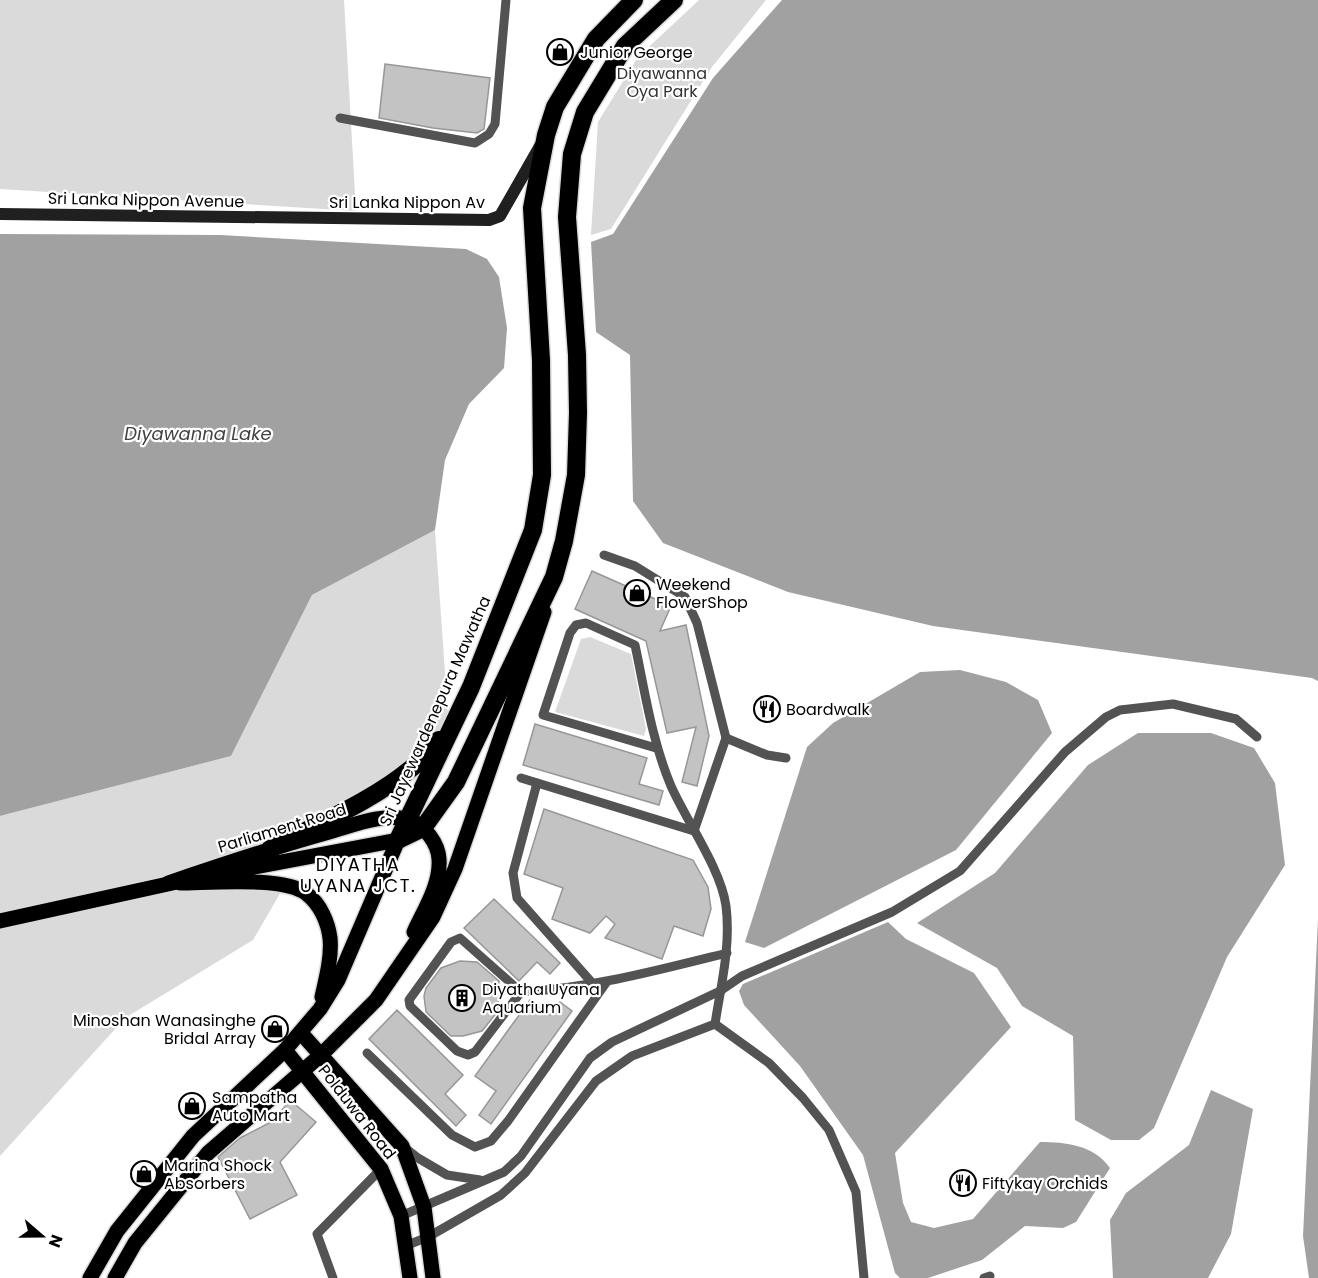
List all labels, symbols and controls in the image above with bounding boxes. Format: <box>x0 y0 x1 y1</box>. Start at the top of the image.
shop icon: Junior George <box>545 37 575 67</box>
place label: Junior George <box>580 41 693 64</box>
park label: Diyawanna Oya Park <box>617 62 707 103</box>
street label: Sri Lanka Nippon Avenue <box>48 187 245 213</box>
street label: Sri Lanka Nippon Av <box>329 191 485 214</box>
water label: Diyawanna Lake <box>124 421 272 446</box>
place label: Weekend FlowerShop <box>656 573 748 614</box>
shop icon: Weekend FlowerShop <box>622 578 652 608</box>
street label: Sri Jayewardenepura Mawatha <box>374 592 496 830</box>
restaurant icon: Boardwalk <box>752 694 782 724</box>
place label: Boardwalk <box>786 698 871 721</box>
street label: Parliament Road <box>215 798 349 858</box>
district label: DIYATHA UYANA JCT. <box>300 852 416 898</box>
place label: Diyatha Uyana Aquarium <box>482 978 600 1019</box>
building icon: Diyatha Uyana Aquarium <box>447 983 477 1013</box>
place label: Minoshan Wanasinghe Bridal Array <box>73 1009 256 1050</box>
shop icon: Minoshan Wanasinghe Bridal Array <box>260 1014 290 1044</box>
street label: Polduwa Road <box>313 1060 401 1164</box>
place label: Sampatha Auto Mart <box>212 1086 297 1127</box>
shop icon: Sampatha Auto Mart <box>177 1091 207 1121</box>
place label: Marina Shock Absorbers <box>164 1154 272 1195</box>
shop icon: Marina Shock Absorbers <box>129 1159 159 1189</box>
restaurant icon: Fiftykay Orchids <box>948 1168 978 1198</box>
place label: Fiftykay Orchids <box>982 1172 1108 1195</box>
north arrow <box>12 1206 72 1266</box>
text: N <box>43 1231 68 1251</box>

